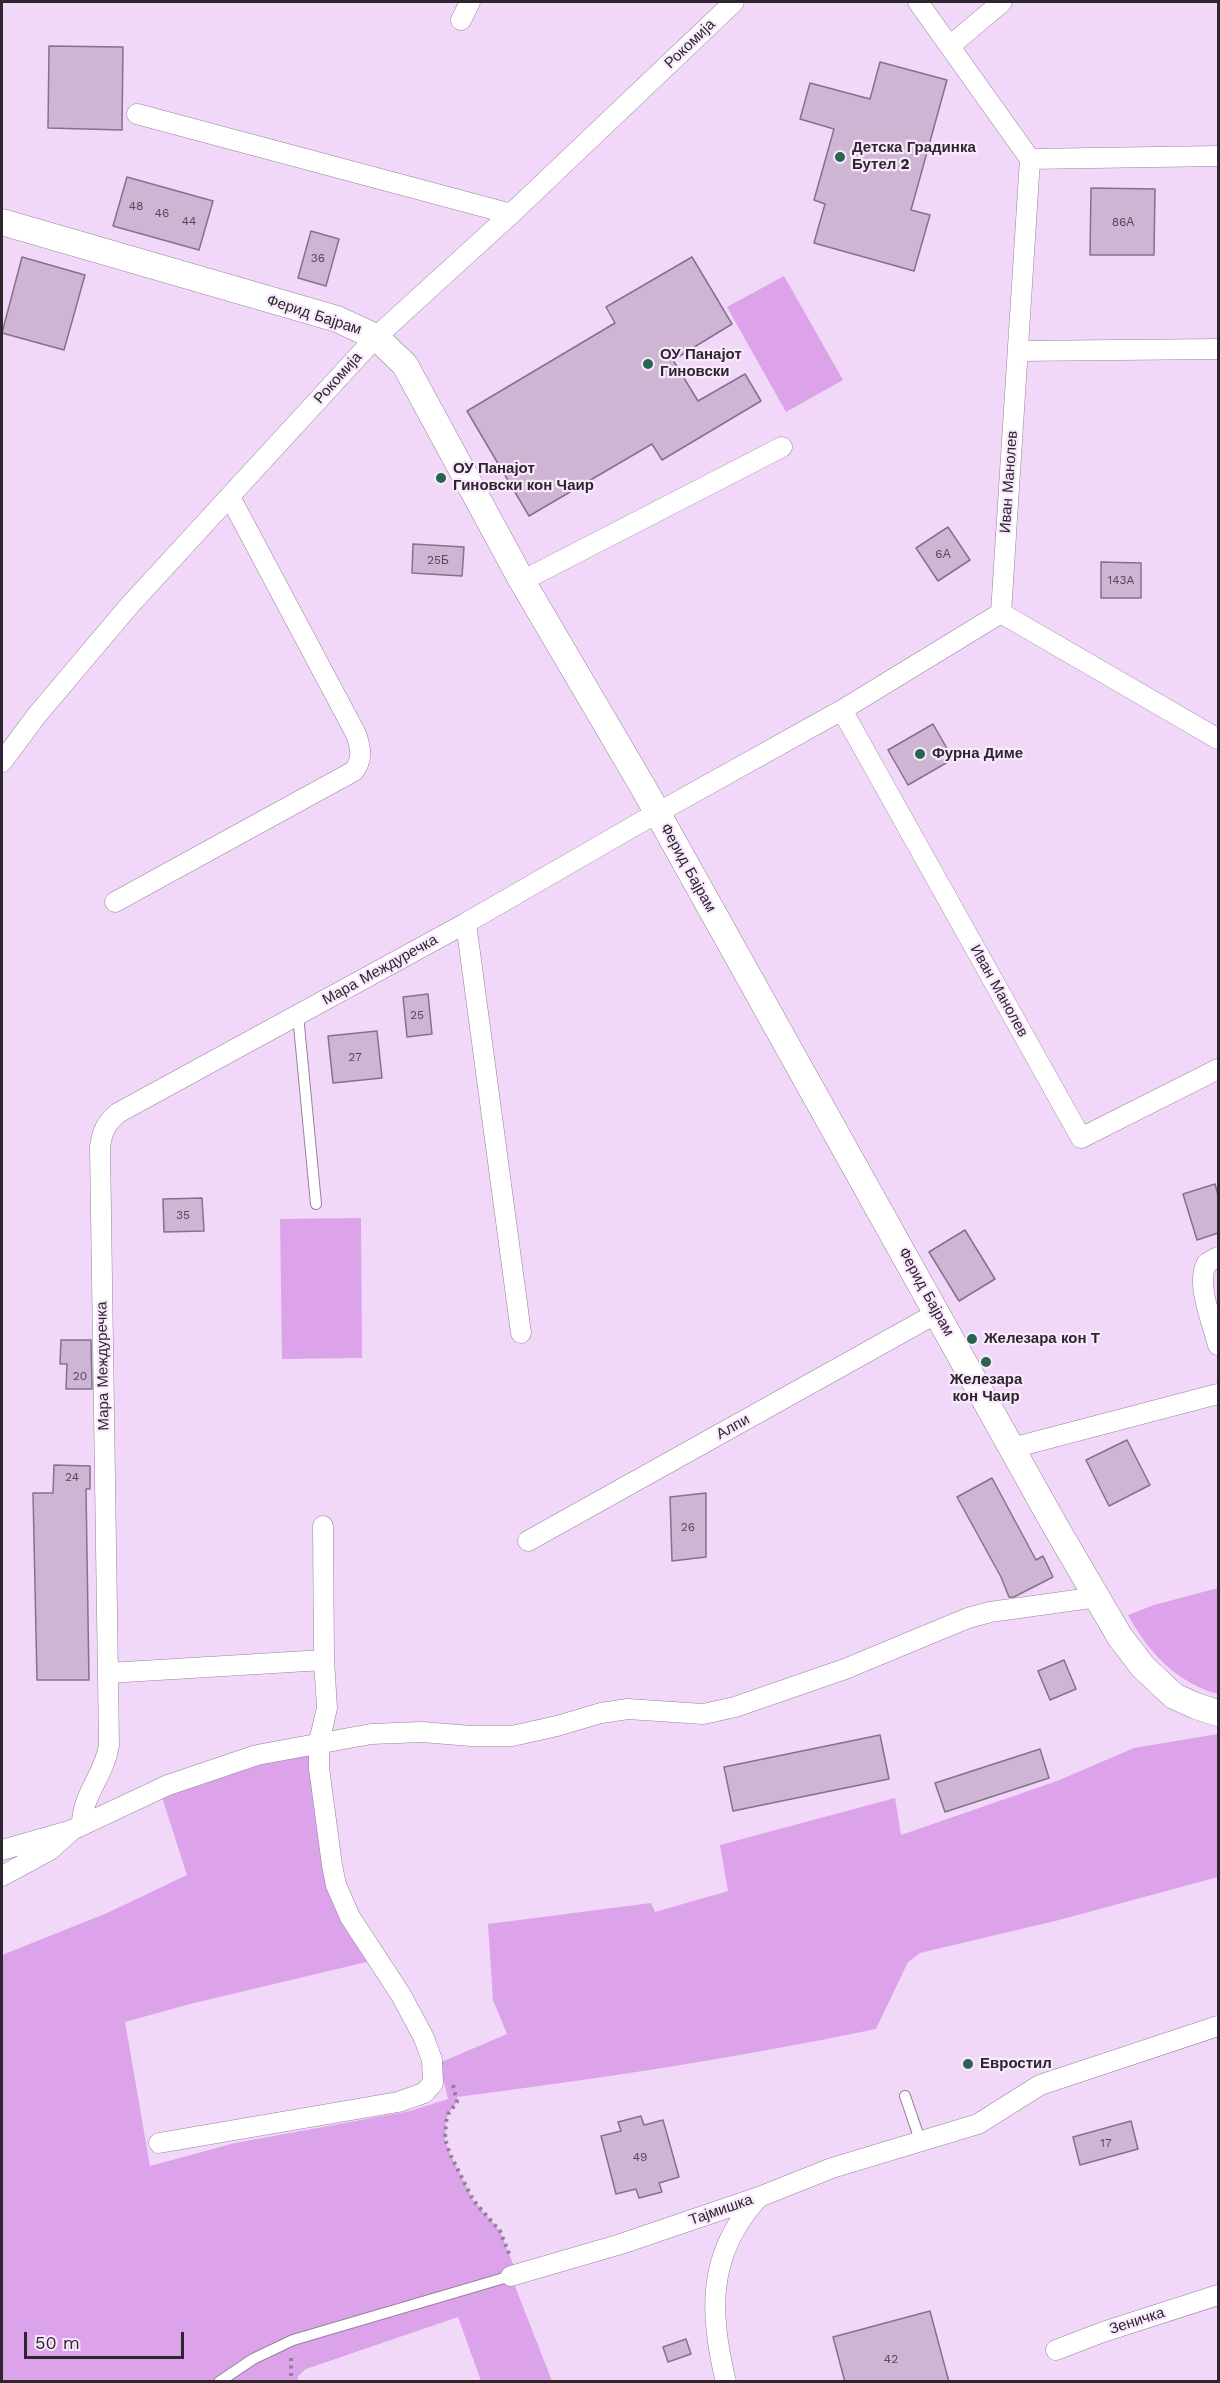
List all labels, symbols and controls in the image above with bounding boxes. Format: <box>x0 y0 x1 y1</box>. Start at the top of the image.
street label: Рокомија <box>661 16 719 72</box>
place label: Детска Градинка Бутел 2 <box>852 139 976 174</box>
marker: Детска Градинка Бутел 2 <box>833 150 847 164</box>
house number: 48 <box>129 199 143 213</box>
house number: 46 <box>155 206 169 220</box>
house number: 44 <box>182 214 196 228</box>
house number: 86А <box>1112 215 1134 229</box>
house number: 36 <box>311 251 325 265</box>
street label: Ферид Бајрам <box>264 291 364 339</box>
place label: ОУ Панајот Гиновски <box>660 346 742 381</box>
street label: Рокомија <box>310 349 366 407</box>
marker: ОУ Панајот Гиновски <box>641 357 655 371</box>
street label: Иван Манолев <box>996 430 1022 534</box>
place label: ОУ Панајот Гиновски кон Чаир <box>453 460 594 495</box>
marker: ОУ Панајот Гиновски кон Чаир <box>434 471 448 485</box>
house number: 6А <box>935 547 951 561</box>
house number: 25Б <box>427 553 449 567</box>
house number: 143A <box>1108 573 1134 587</box>
place label: Фурна Диме <box>932 745 1023 763</box>
marker: Фурна Диме <box>913 747 927 761</box>
street label: Ферид Бајрам <box>656 820 720 916</box>
street label: Мара Междуречка <box>319 931 441 1009</box>
street label: Иван Манолев <box>966 942 1032 1040</box>
house number: 25 <box>410 1008 424 1022</box>
house number: 27 <box>348 1050 362 1064</box>
house number: 35 <box>176 1208 190 1222</box>
street label: Ферид Бајрам <box>894 1244 958 1340</box>
street label: Мара Междуречка <box>93 1301 113 1431</box>
place label: Железара кон Т <box>984 1330 1100 1348</box>
marker: Железара кон Т <box>965 1332 979 1346</box>
marker: Железара кон Чаир <box>979 1355 993 1369</box>
house number: 20 <box>73 1369 87 1383</box>
place label: Железара кон Чаир <box>950 1371 1022 1406</box>
street label: Алпи <box>713 1411 753 1443</box>
house number: 24 <box>65 1470 79 1484</box>
house number: 26 <box>681 1520 695 1534</box>
place label: Евростил <box>980 2055 1052 2073</box>
marker: Евростил <box>961 2057 975 2071</box>
house number: 17 <box>1100 2136 1112 2150</box>
house number: 49 <box>633 2150 647 2164</box>
street label: Тајмишка <box>687 2191 755 2229</box>
street label: Зеничка <box>1107 2304 1167 2338</box>
scale bar <box>27 2320 188 2358</box>
text: 50 m <box>35 2332 80 2353</box>
house number: 42 <box>884 2352 898 2366</box>

